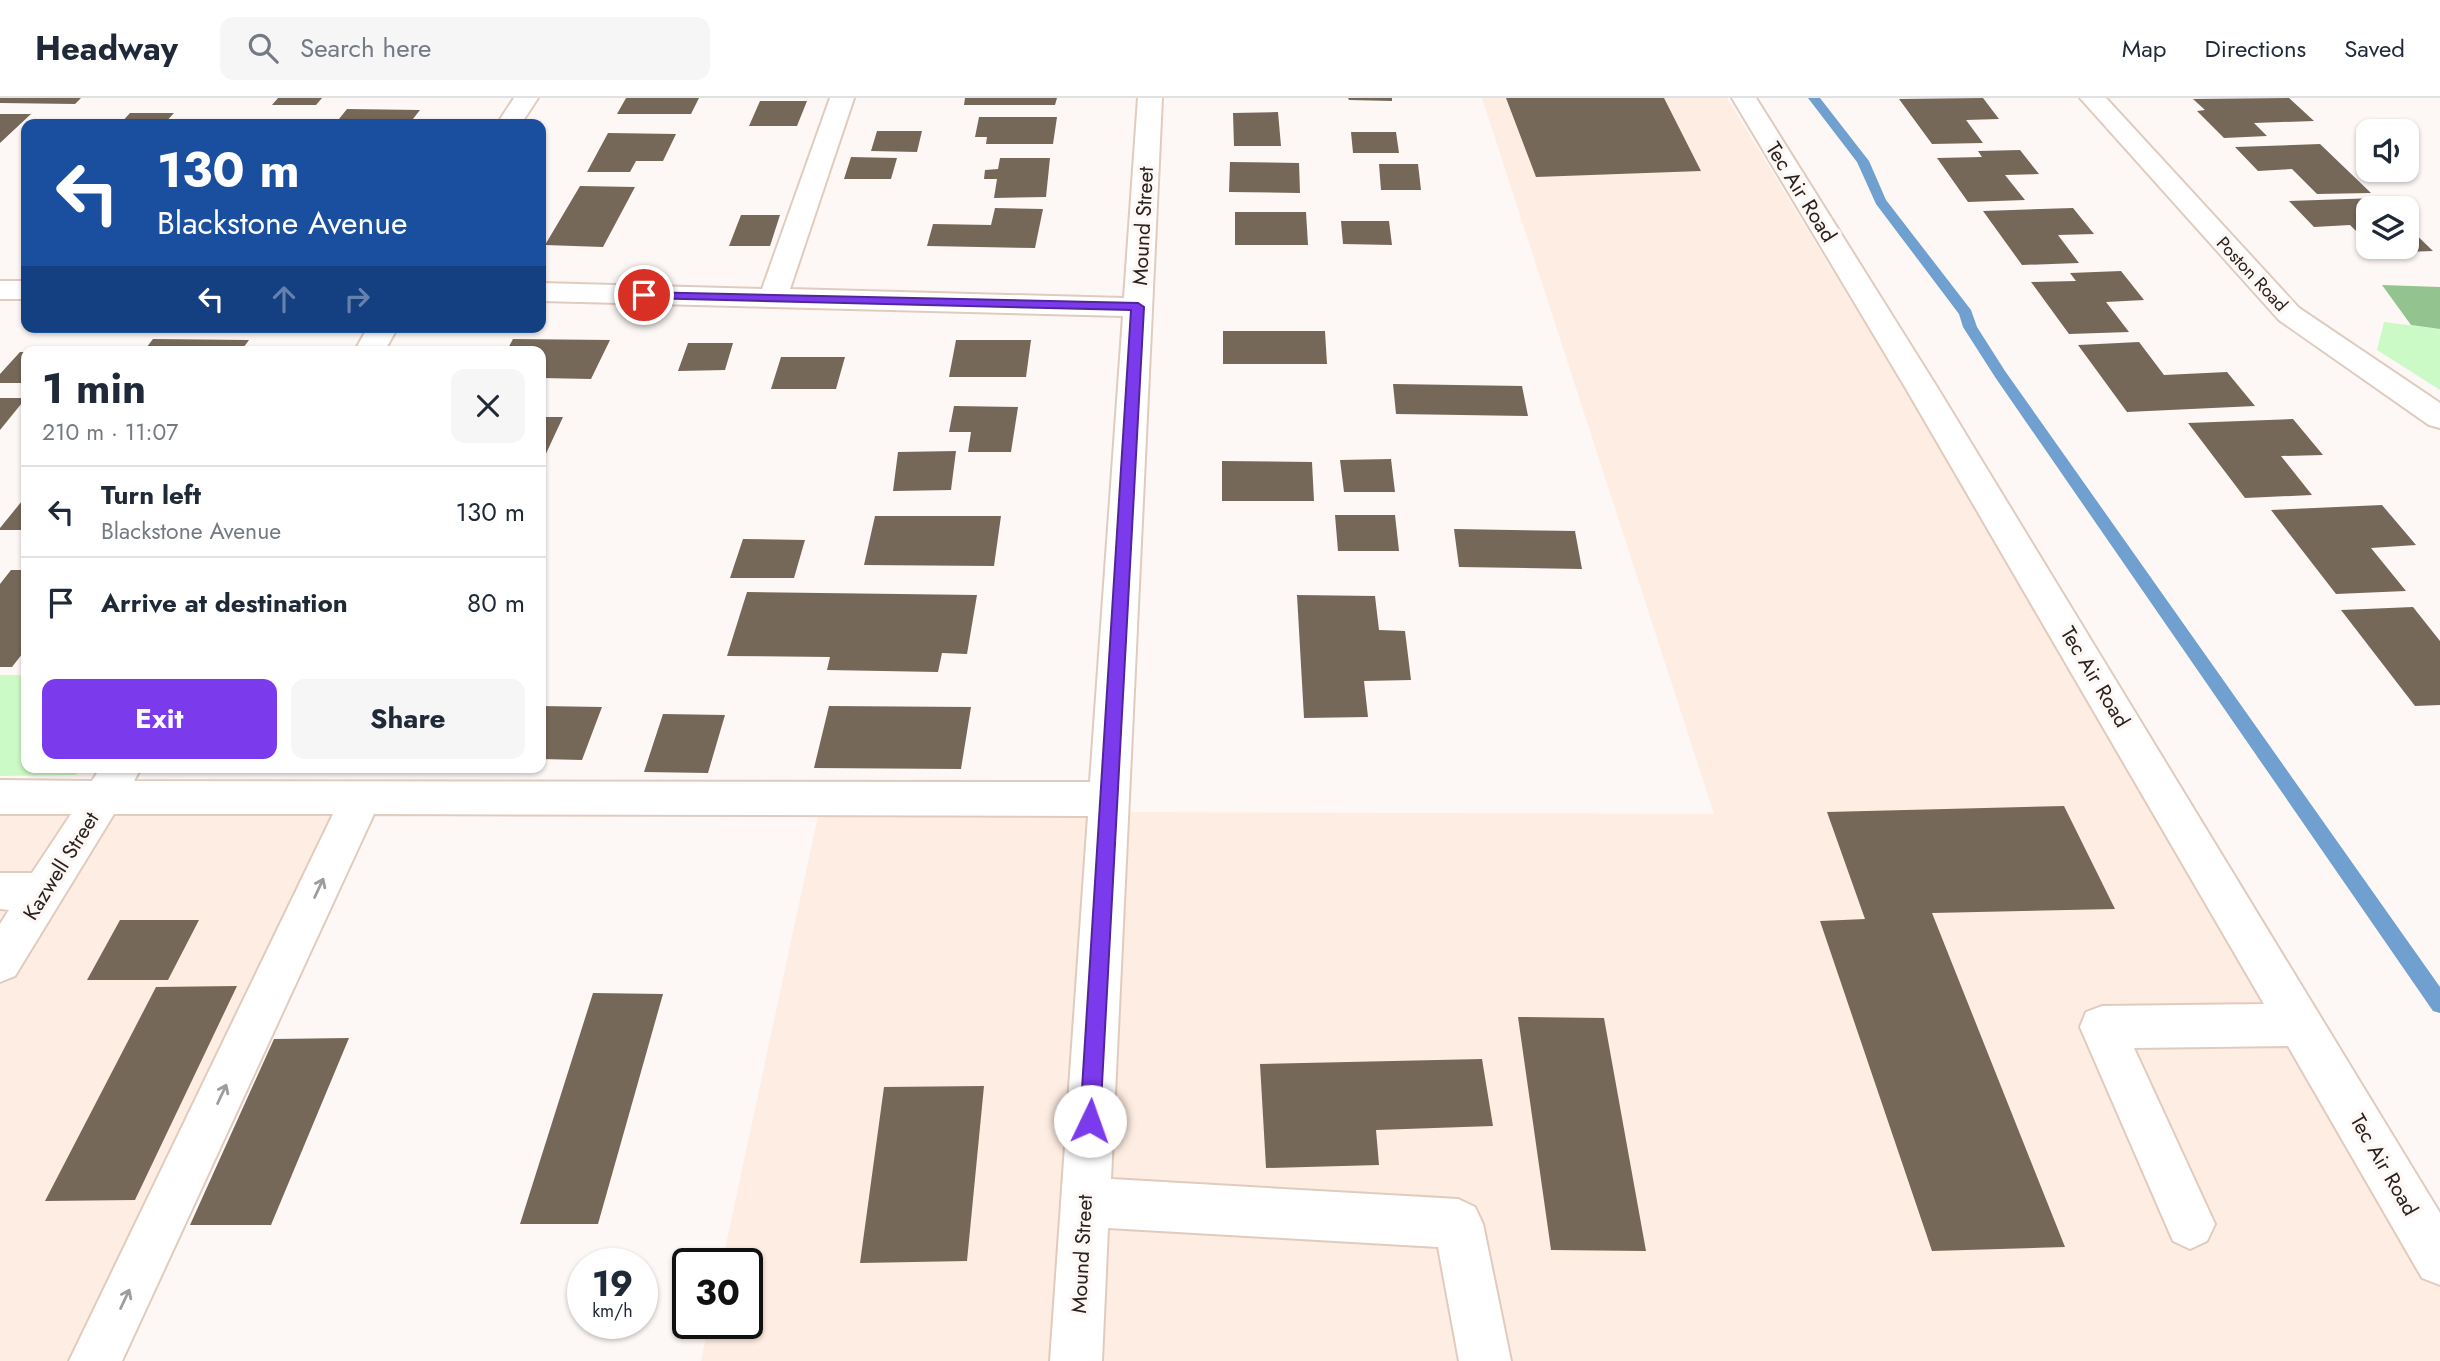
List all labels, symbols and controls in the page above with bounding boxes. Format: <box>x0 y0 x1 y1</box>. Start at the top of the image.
search box <box>220 17 710 80</box>
text: Headway <box>35 25 178 72</box>
icon: search <box>244 29 282 67</box>
text: Search here <box>300 29 431 67</box>
text: Map <box>2122 31 2167 66</box>
text: Directions <box>2205 31 2306 66</box>
text: Saved <box>2344 31 2405 66</box>
map controls <box>2356 119 2419 259</box>
button: sound <box>2356 119 2419 182</box>
text: 130 m <box>157 135 300 205</box>
street label: Tec Air Road <box>1758 136 1844 248</box>
icon: left <box>42 147 133 238</box>
street label: Mound Street <box>1125 166 1161 286</box>
button: layers <box>2356 196 2419 259</box>
text: Blackstone Avenue <box>157 200 408 246</box>
street label: Poston Road <box>2210 231 2294 317</box>
pin <box>614 265 674 325</box>
icon: arrive <box>625 276 663 314</box>
icon: left <box>192 280 230 318</box>
icon: ahead <box>265 280 303 318</box>
icon: right <box>338 280 376 318</box>
text: 1 min <box>42 358 146 419</box>
button: close <box>451 369 525 443</box>
text: 210 m · 11:07 <box>42 415 178 449</box>
text: Turn left <box>101 476 201 514</box>
icon: left <box>42 493 80 531</box>
text: 130 m <box>455 493 525 531</box>
text: Blackstone Avenue <box>101 514 281 548</box>
icon: arrive <box>42 584 80 622</box>
text: Arrive at destination <box>101 584 348 622</box>
text: 80 m <box>467 584 525 622</box>
street label: Tec Air Road <box>2053 621 2137 733</box>
button: Exit <box>42 679 277 759</box>
button: Share <box>291 679 525 759</box>
street label: Kazwell Street <box>16 806 106 926</box>
one-way arrow <box>313 878 326 899</box>
one-way arrow <box>216 1083 229 1105</box>
position arrow <box>1053 1084 1127 1158</box>
street label: Tec Air Road <box>2343 1109 2425 1221</box>
street label: Mound Street <box>1064 1194 1100 1314</box>
speed limit sign: 30 <box>672 1248 763 1339</box>
text: 19 <box>592 1259 633 1309</box>
one-way arrow <box>118 1289 132 1310</box>
text: km/h <box>592 1298 633 1324</box>

